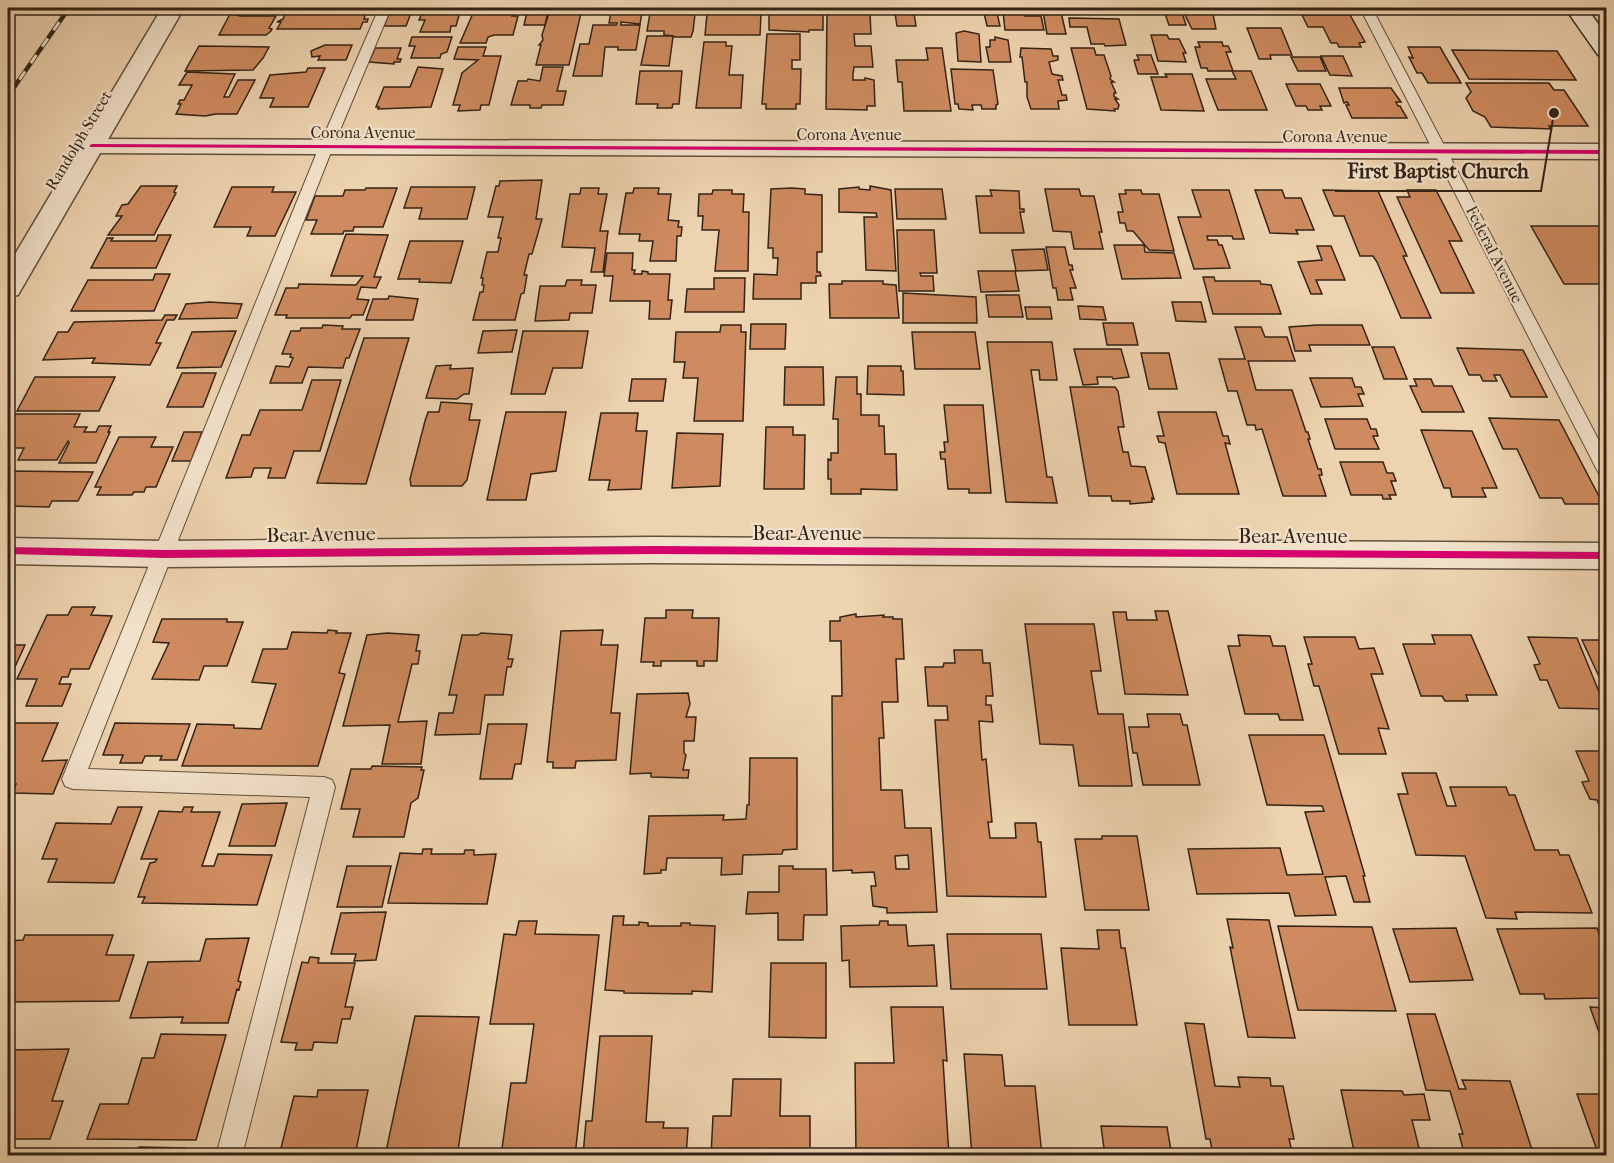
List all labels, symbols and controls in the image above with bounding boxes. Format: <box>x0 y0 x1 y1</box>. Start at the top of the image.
street label: Randolph Street <box>41 87 116 193</box>
street label: Corona Avenue <box>310 123 416 142</box>
street label: Corona Avenue <box>796 125 902 144</box>
street label: Corona Avenue <box>1282 127 1388 146</box>
callout: First Baptist Church <box>1335 152 1541 191</box>
text: First Baptist Church <box>1346 159 1529 183</box>
street label: Federal Avenue <box>1462 202 1527 306</box>
street label: Bear Avenue <box>266 522 376 547</box>
street label: Bear Avenue <box>752 522 862 545</box>
street label: Bear Avenue <box>1238 525 1348 548</box>

